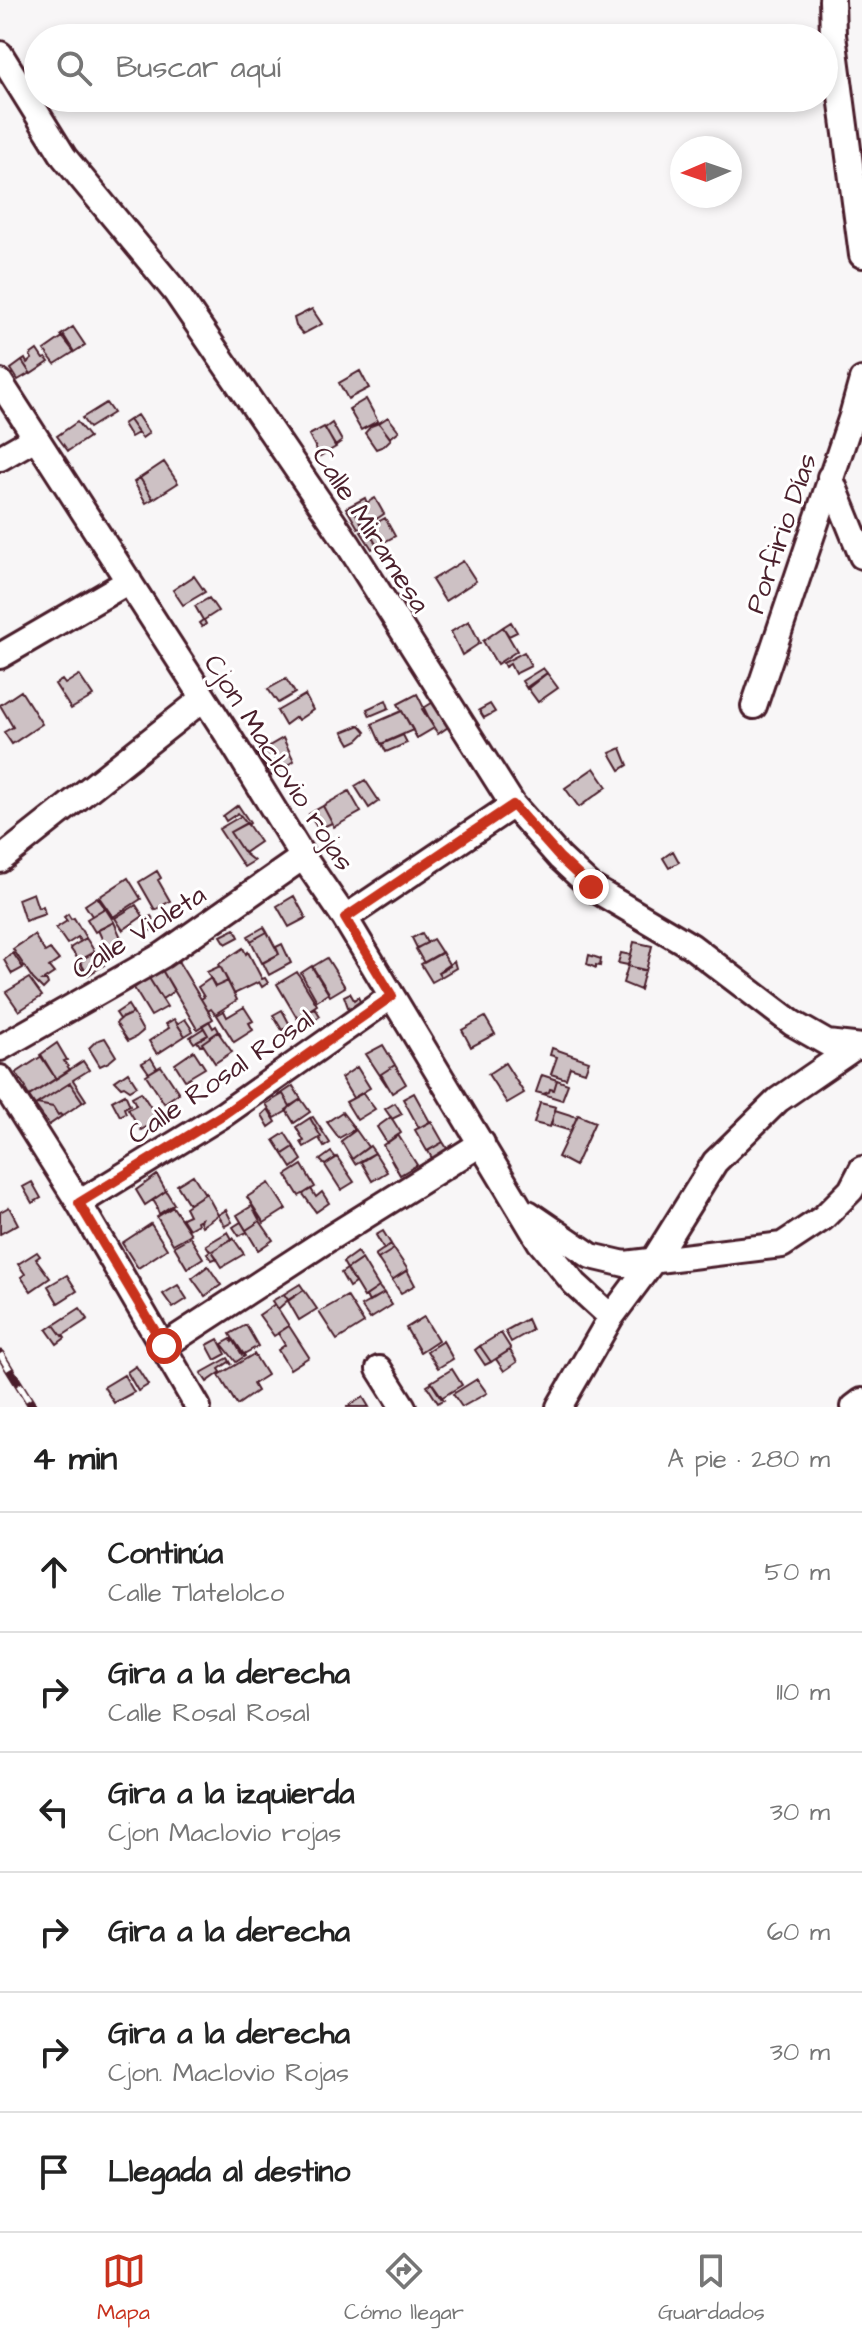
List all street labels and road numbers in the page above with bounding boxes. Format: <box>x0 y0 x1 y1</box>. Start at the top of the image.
street label: Calle Miramesa <box>302 439 439 621</box>
street label: Porfirio Días <box>736 448 827 619</box>
street label: Cjon Maclovio rojas <box>194 647 364 879</box>
street label: Calle Violeta <box>64 875 214 989</box>
street label: Calle Rosal Rosal <box>120 1000 322 1154</box>

